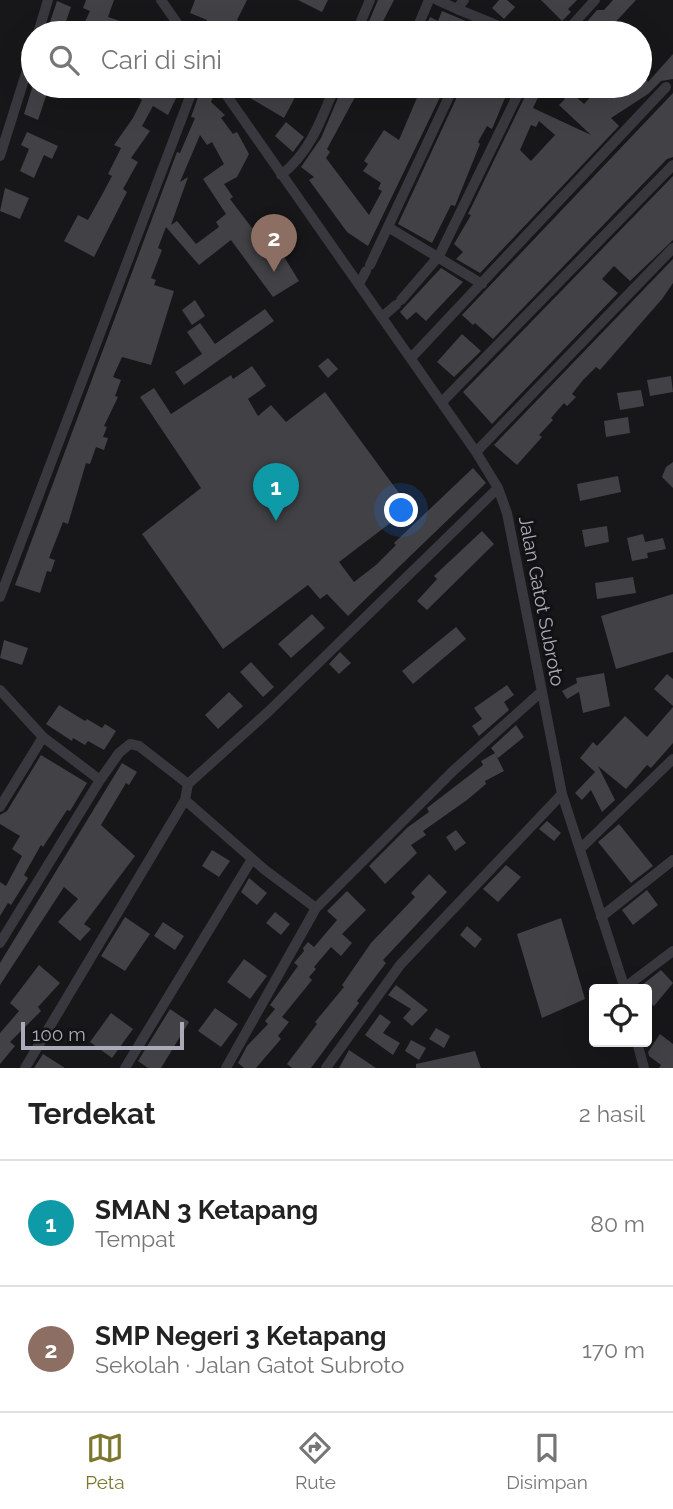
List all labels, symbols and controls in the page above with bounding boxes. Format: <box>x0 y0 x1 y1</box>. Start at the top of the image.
search box <box>21 21 652 98</box>
icon: search <box>45 41 83 79</box>
text: Cari di sini <box>101 45 222 75</box>
pin: 2 <box>251 214 297 272</box>
pin: 1 <box>253 463 299 521</box>
your location <box>384 493 418 527</box>
street label: Jalan Gatot Subroto <box>515 514 569 688</box>
map controls <box>589 984 652 1047</box>
button: locate <box>589 984 652 1047</box>
scale bar <box>21 1019 184 1051</box>
text: 100 m <box>32 1023 86 1045</box>
text: Terdekat <box>28 1096 156 1131</box>
text: 2 hasil <box>579 1100 645 1127</box>
text: SMAN 3 Ketapang <box>95 1195 318 1225</box>
text: 1 <box>45 1210 57 1237</box>
text: 80 m <box>590 1210 645 1237</box>
text: Tempat <box>95 1225 175 1252</box>
text: SMP Negeri 3 Ketapang <box>95 1321 387 1351</box>
text: 2 <box>45 1336 57 1363</box>
text: 170 m <box>582 1336 645 1363</box>
text: Sekolah · Jalan Gatot Subroto <box>95 1351 405 1378</box>
tab: Peta <box>85 1429 125 1493</box>
tab: Rute <box>295 1429 336 1493</box>
tab: Disimpan <box>506 1429 588 1493</box>

